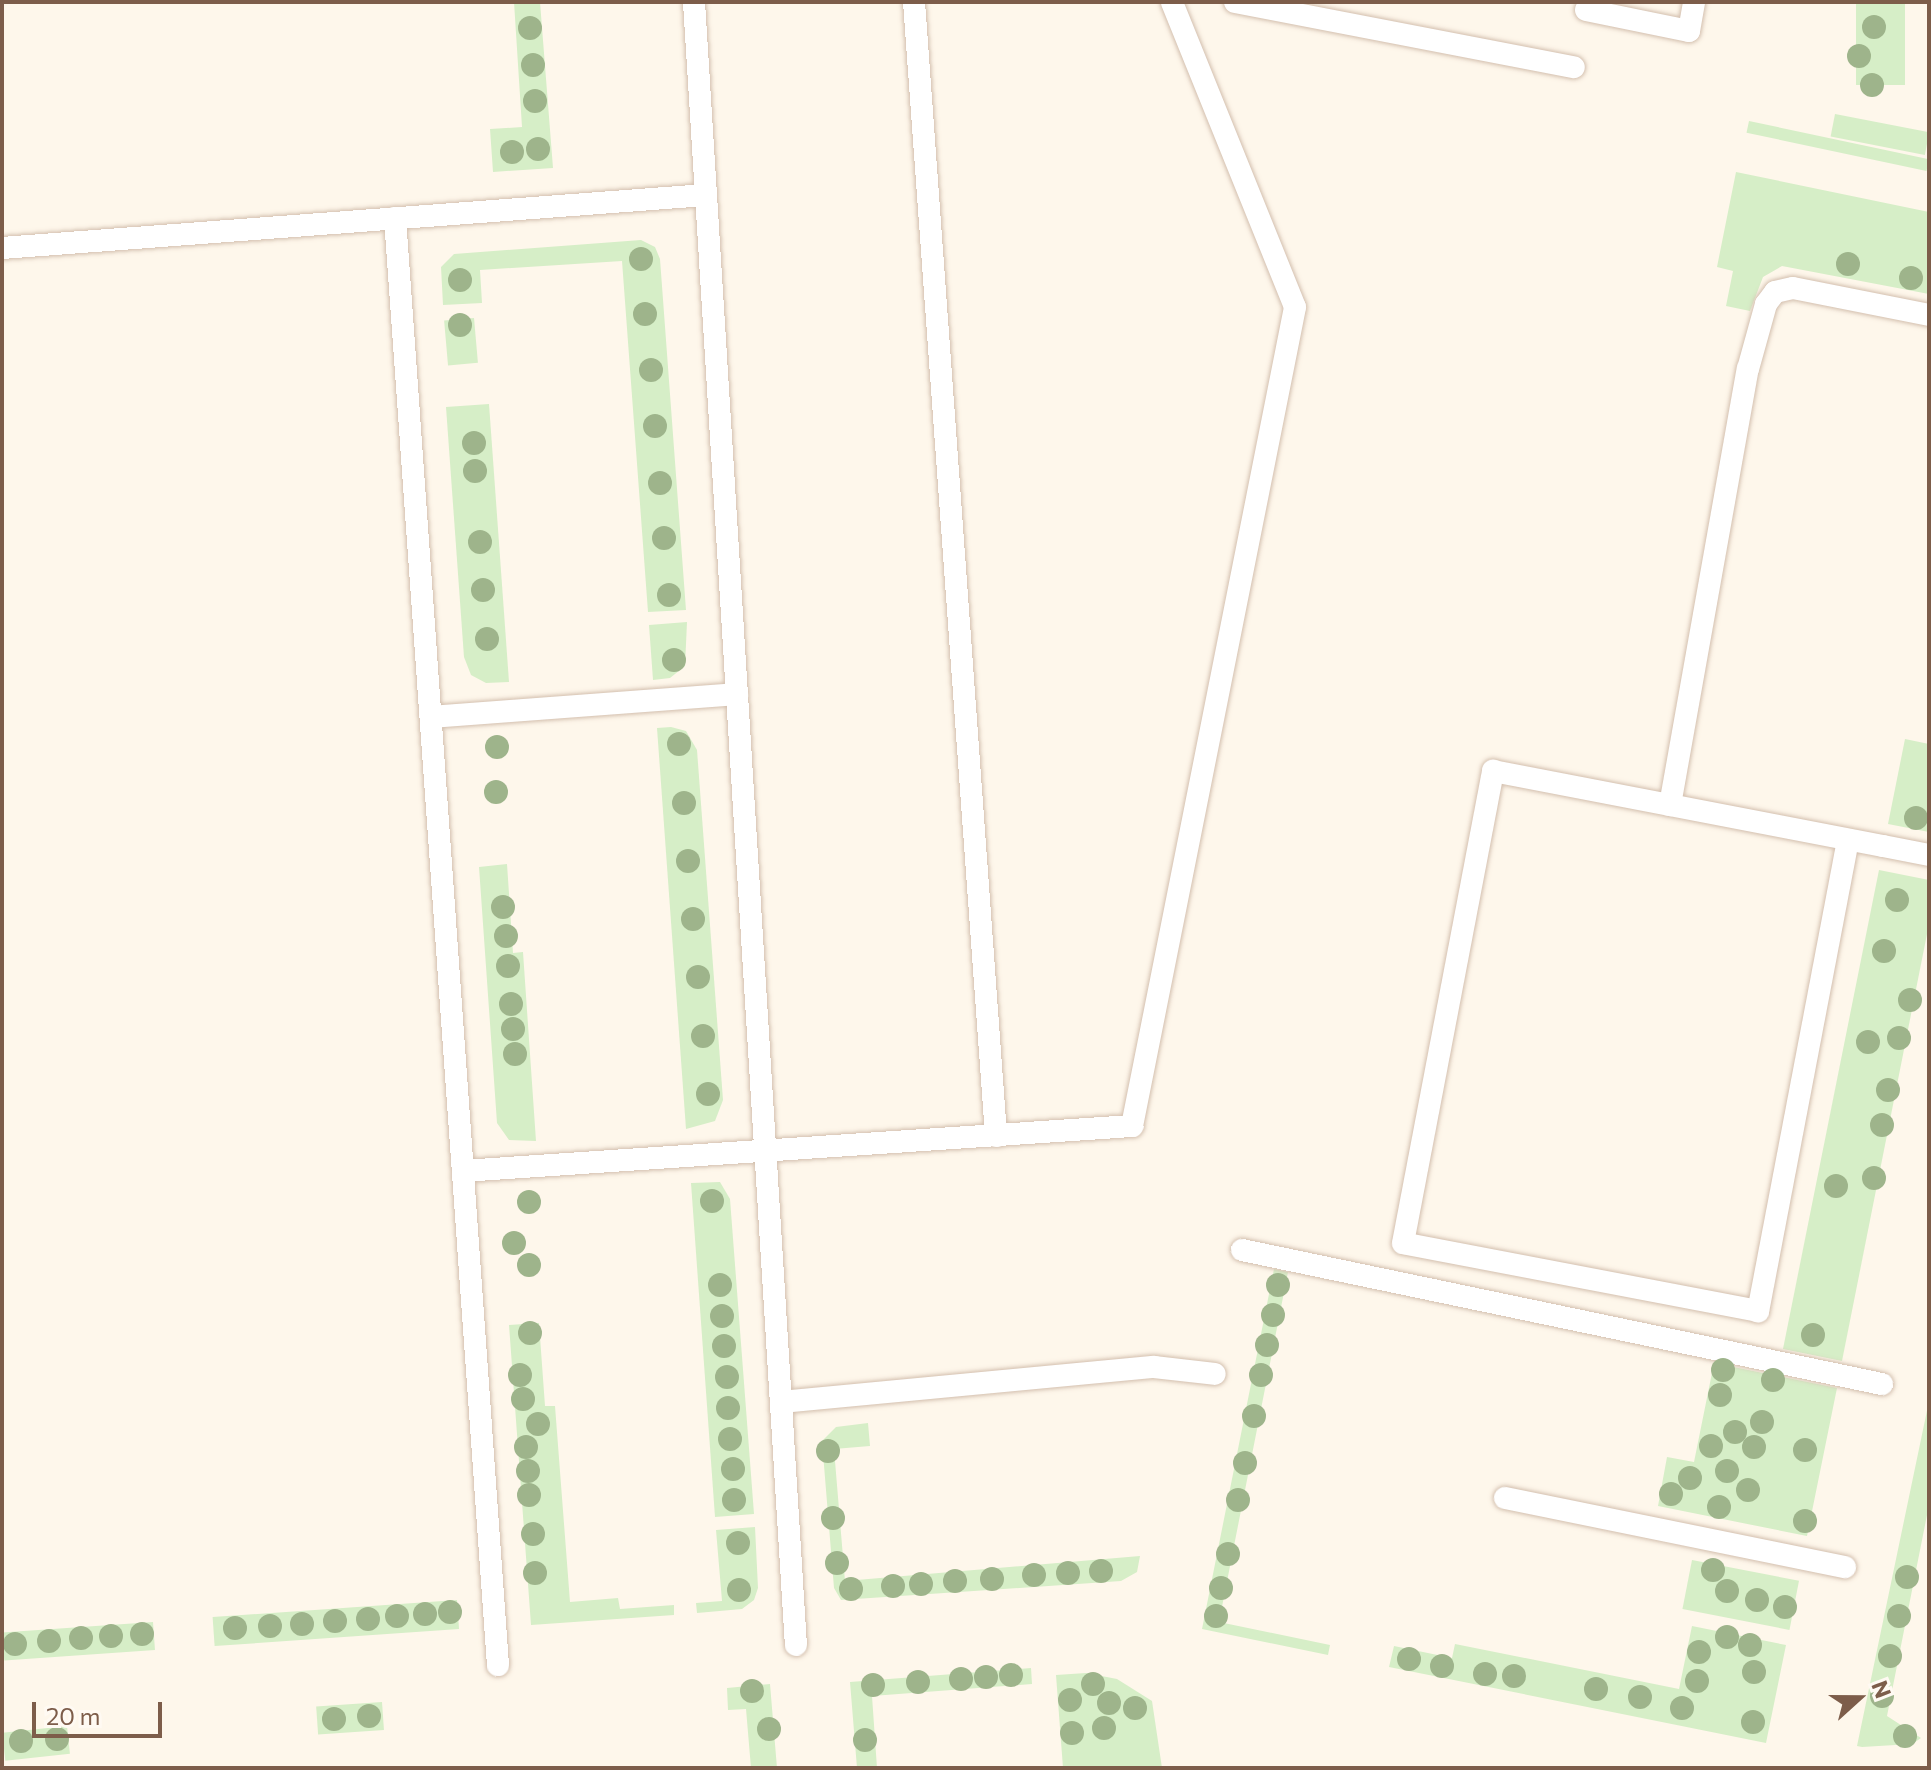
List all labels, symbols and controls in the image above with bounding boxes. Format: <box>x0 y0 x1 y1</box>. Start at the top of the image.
north arrow <box>1819 1658 1899 1738</box>
text: N <box>1866 1677 1897 1702</box>
scale bar <box>36 1686 166 1736</box>
text: 20 m <box>46 1701 100 1730</box>

